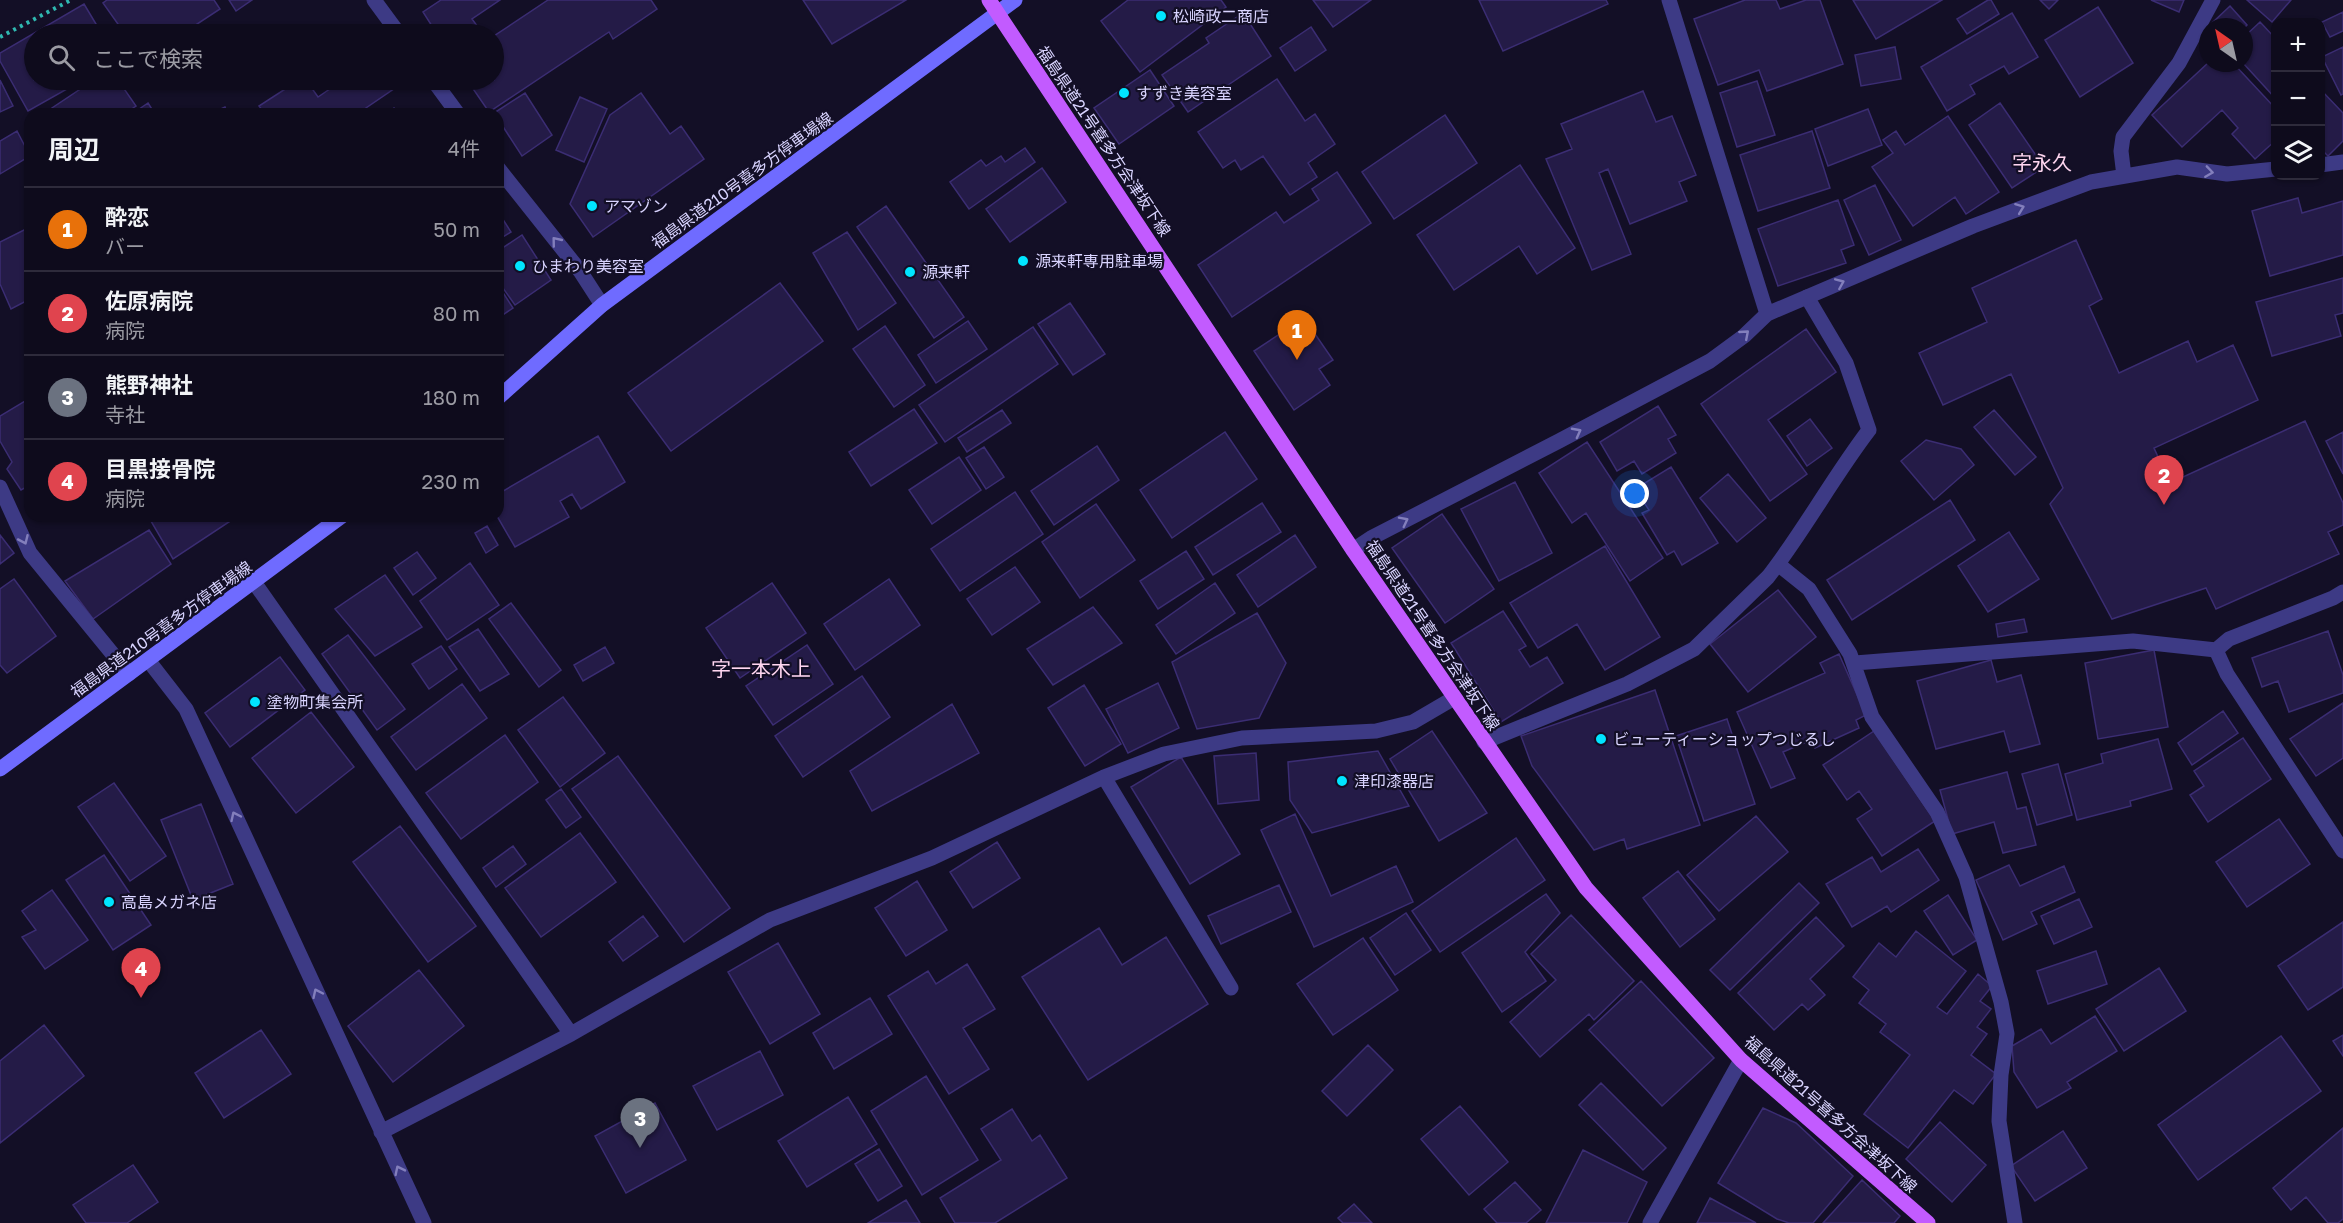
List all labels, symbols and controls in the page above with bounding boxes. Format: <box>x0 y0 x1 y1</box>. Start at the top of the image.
place label: 松崎政二商店 <box>1173 6 1269 26</box>
marker: 松崎政二商店 <box>1154 9 1168 23</box>
north arrow <box>2199 18 2253 72</box>
map controls <box>2271 18 2325 180</box>
button: + <box>2271 18 2325 72</box>
search box <box>24 24 504 90</box>
icon: search <box>45 41 78 74</box>
street label: 福島県道21号喜多方会津坂下線 <box>1033 42 1175 240</box>
text: ここで検索 <box>93 45 203 72</box>
button: − <box>2271 72 2325 126</box>
place label: すずき美容室 <box>1136 83 1232 103</box>
marker: すずき美容室 <box>1117 86 1131 100</box>
street label: 福島県道210号喜多方停車場線 <box>648 108 836 252</box>
button: layers <box>2271 126 2325 180</box>
text: 周辺 <box>48 134 100 165</box>
text: 4件 <box>448 136 480 160</box>
district label: 字永久 <box>2012 150 2072 174</box>
one-way arrow <box>2204 165 2213 177</box>
place label: アマゾン <box>604 196 668 216</box>
marker: アマゾン <box>585 199 599 213</box>
text: 酔恋 <box>105 203 149 230</box>
one-way arrow <box>2014 203 2025 215</box>
text: 1 <box>62 217 73 241</box>
text: 50 m <box>433 217 480 241</box>
text: バー <box>105 234 145 258</box>
one-way arrow <box>552 237 563 248</box>
place label: 源来軒専用駐車場 <box>1035 251 1163 271</box>
marker: 源来軒専用駐車場 <box>1016 254 1030 268</box>
place label: ひまわり美容室 <box>532 256 644 276</box>
marker: ひまわり美容室 <box>513 259 527 273</box>
place label: 源来軒 <box>922 262 970 282</box>
marker: 源来軒 <box>903 265 917 279</box>
one-way arrow <box>1833 278 1844 290</box>
text: 佐原病院 <box>105 287 193 314</box>
text: 2 <box>61 301 74 325</box>
text: 80 m <box>433 301 480 325</box>
pin: 1 <box>1278 310 1316 360</box>
text: 病院 <box>105 318 145 342</box>
one-way arrow <box>1739 330 1749 341</box>
text: 熊野神社 <box>105 371 193 398</box>
text: 3 <box>61 385 74 409</box>
text: 180 m <box>423 385 480 409</box>
text: 寺社 <box>105 402 145 426</box>
one-way arrow <box>1571 428 1581 439</box>
text: 目黒接骨院 <box>105 455 215 482</box>
pin: 2 <box>2144 456 2184 505</box>
text: 4 <box>61 469 74 493</box>
text: 230 m <box>422 469 480 493</box>
your location <box>1620 479 1649 508</box>
text: 病院 <box>105 486 145 510</box>
one-way arrow <box>1397 517 1408 528</box>
one-way arrow <box>17 534 29 545</box>
street label: 福島県道21号喜多方会津坂下線 <box>1362 536 1504 734</box>
street label: 福島県道210号喜多方停車場線 <box>67 557 255 701</box>
district label: 字一本木上 <box>711 656 811 680</box>
place label: 塗物町集会所 <box>267 692 363 712</box>
marker: 塗物町集会所 <box>248 695 262 709</box>
place label: ビューティーショップつじるし <box>1613 729 1836 749</box>
marker: ビューティーショップつじるし <box>1594 732 1608 746</box>
place label: 津印漆器店 <box>1354 771 1434 791</box>
marker: 津印漆器店 <box>1335 774 1349 788</box>
one-way arrow <box>231 812 243 823</box>
place label: 高島メガネ店 <box>121 892 217 912</box>
marker: 高島メガネ店 <box>102 895 116 909</box>
pin: 4 <box>122 948 160 998</box>
one-way arrow <box>312 989 324 1000</box>
street label: 福島県道21号喜多方会津坂下線 <box>1741 1031 1921 1197</box>
pin: 3 <box>620 1098 660 1148</box>
one-way arrow <box>394 1166 406 1177</box>

